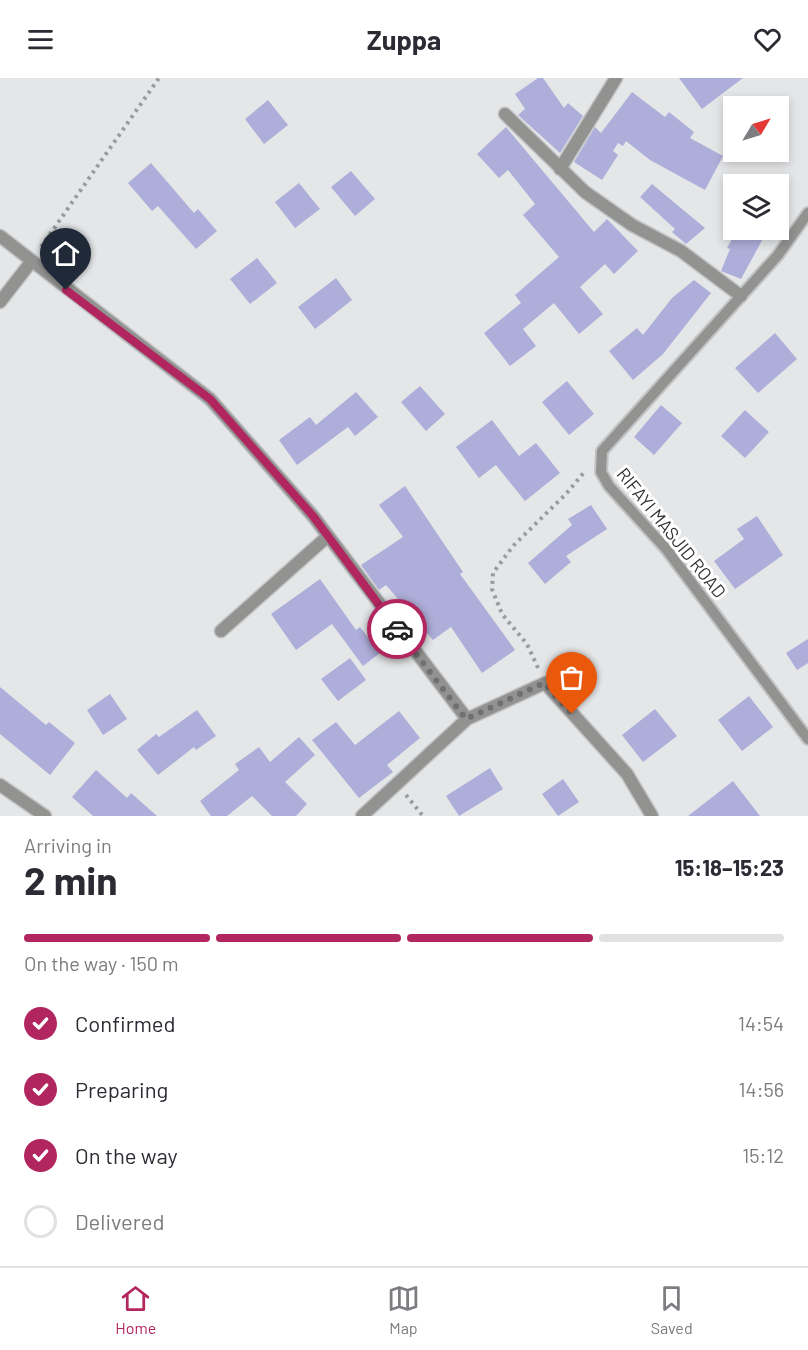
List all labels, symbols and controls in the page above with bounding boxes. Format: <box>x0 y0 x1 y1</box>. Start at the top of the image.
icon: menu <box>24 23 57 56</box>
text: Zuppa <box>367 23 441 55</box>
icon: heart <box>751 23 784 56</box>
north arrow <box>723 96 789 162</box>
map controls <box>723 96 789 240</box>
button: layers <box>723 174 789 240</box>
pin <box>40 228 91 290</box>
icon: home <box>49 237 82 270</box>
street label: RIFAYI MASJID ROAD <box>613 463 731 602</box>
courier <box>367 599 427 659</box>
icon: car <box>381 613 414 646</box>
pin <box>546 652 597 714</box>
icon: bag <box>555 661 588 694</box>
text: Arriving in <box>24 833 112 857</box>
text: 15:18–15:23 <box>675 854 784 880</box>
text: 2 min <box>24 856 117 903</box>
text: On the way · 150 m <box>24 951 179 975</box>
icon: check <box>24 1007 57 1040</box>
text: Confirmed <box>75 1010 175 1036</box>
text: 14:54 <box>738 1011 784 1035</box>
icon: check <box>24 1073 57 1106</box>
text: Preparing <box>75 1076 168 1102</box>
text: 14:56 <box>739 1077 784 1101</box>
icon: check <box>24 1139 57 1172</box>
text: On the way <box>75 1142 178 1168</box>
text: 15:12 <box>742 1143 784 1167</box>
text: Delivered <box>75 1208 164 1234</box>
tab: Home <box>115 1282 156 1337</box>
tab: Map <box>387 1282 420 1337</box>
tab: Saved <box>651 1282 693 1337</box>

